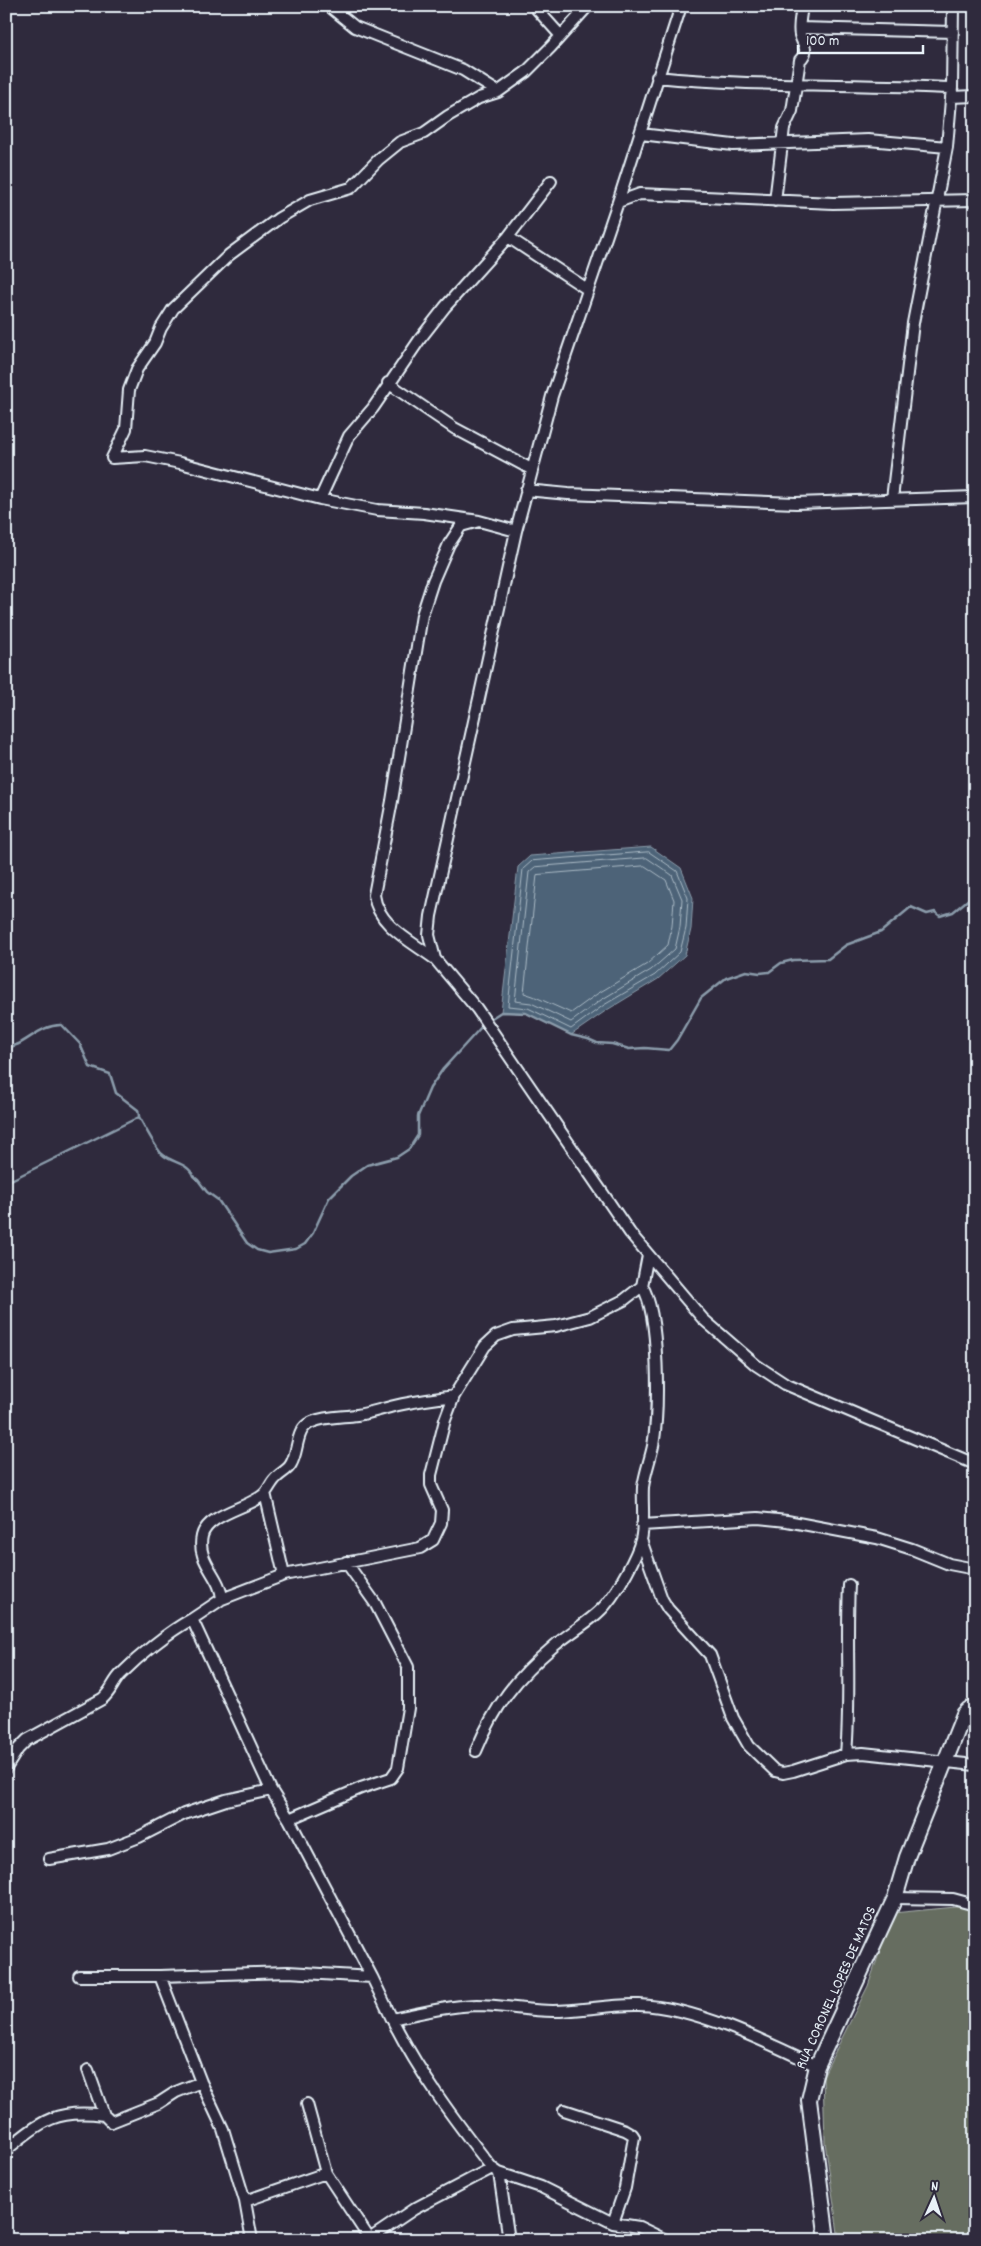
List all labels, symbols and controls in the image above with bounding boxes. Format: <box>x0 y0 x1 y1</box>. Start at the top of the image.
scale bar <box>798 22 924 54</box>
text: 100 m <box>806 31 839 53</box>
street label: RUA CORONEL LOPES DE MATOS <box>791 1903 883 2073</box>
north arrow <box>908 2174 958 2224</box>
text: N <box>931 2177 939 2197</box>

